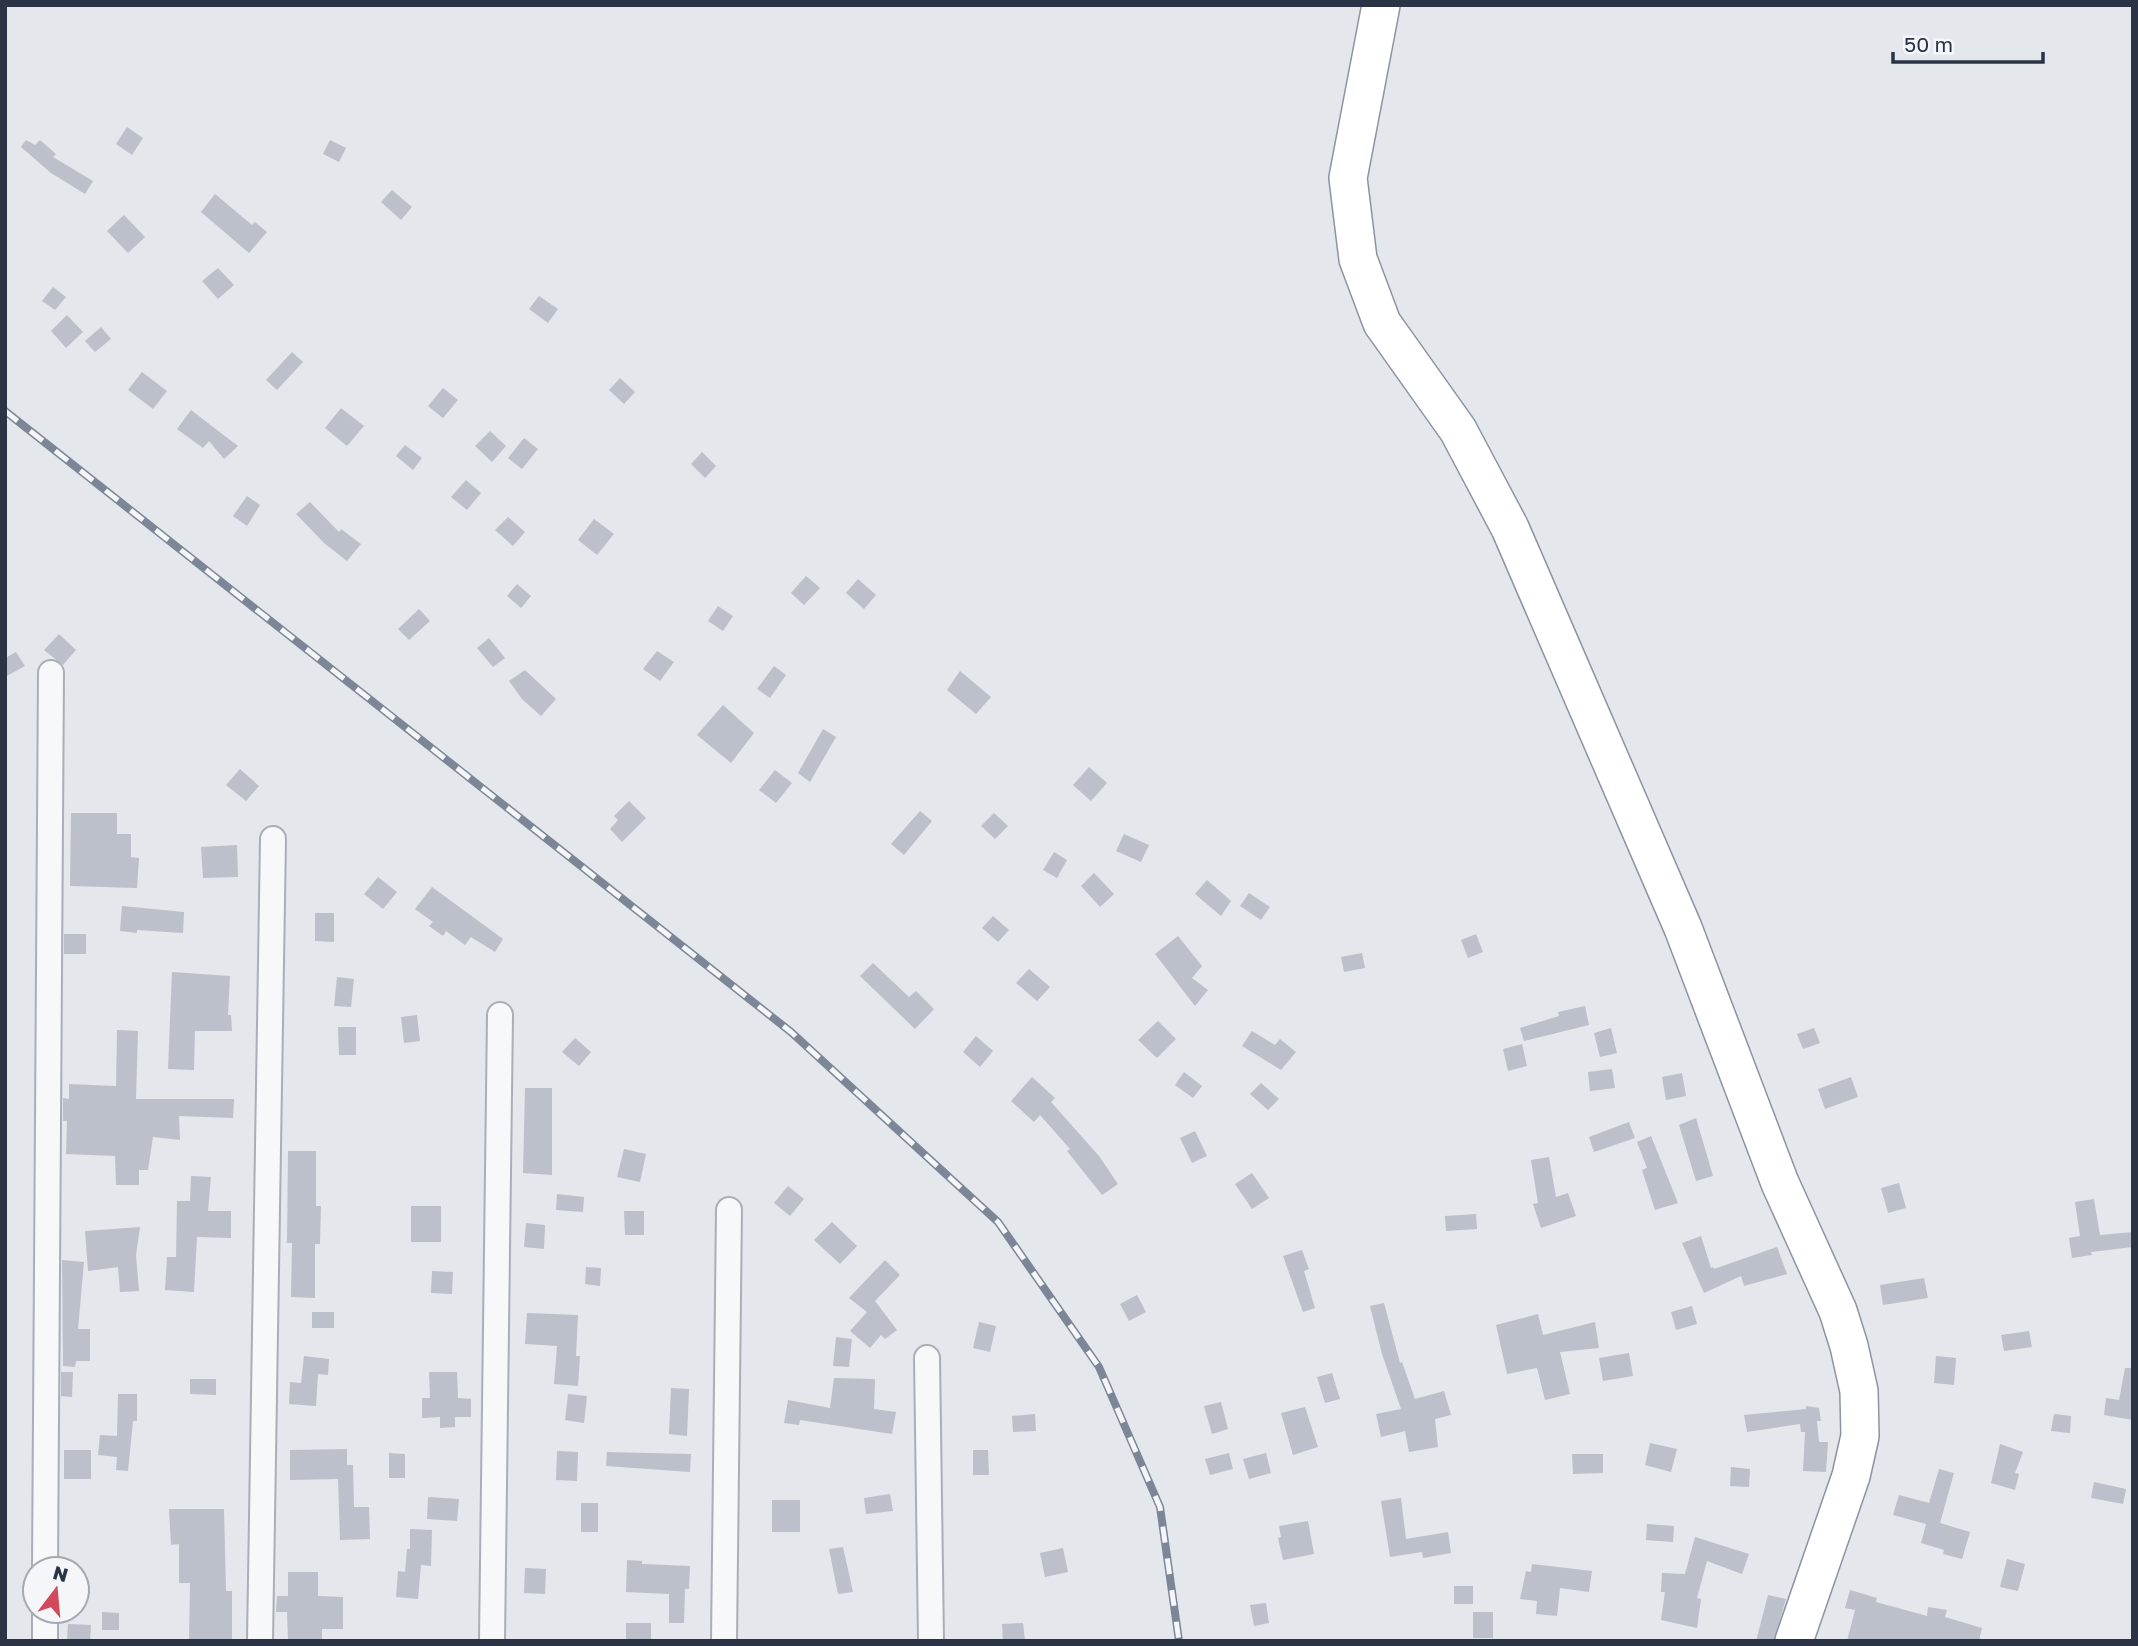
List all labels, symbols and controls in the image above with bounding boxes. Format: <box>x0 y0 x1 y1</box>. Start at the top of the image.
scale bar <box>1893 21 2044 65</box>
text: 50 m <box>1904 31 1953 57</box>
north arrow <box>21 1555 91 1625</box>
text: N <box>51 1560 71 1586</box>

